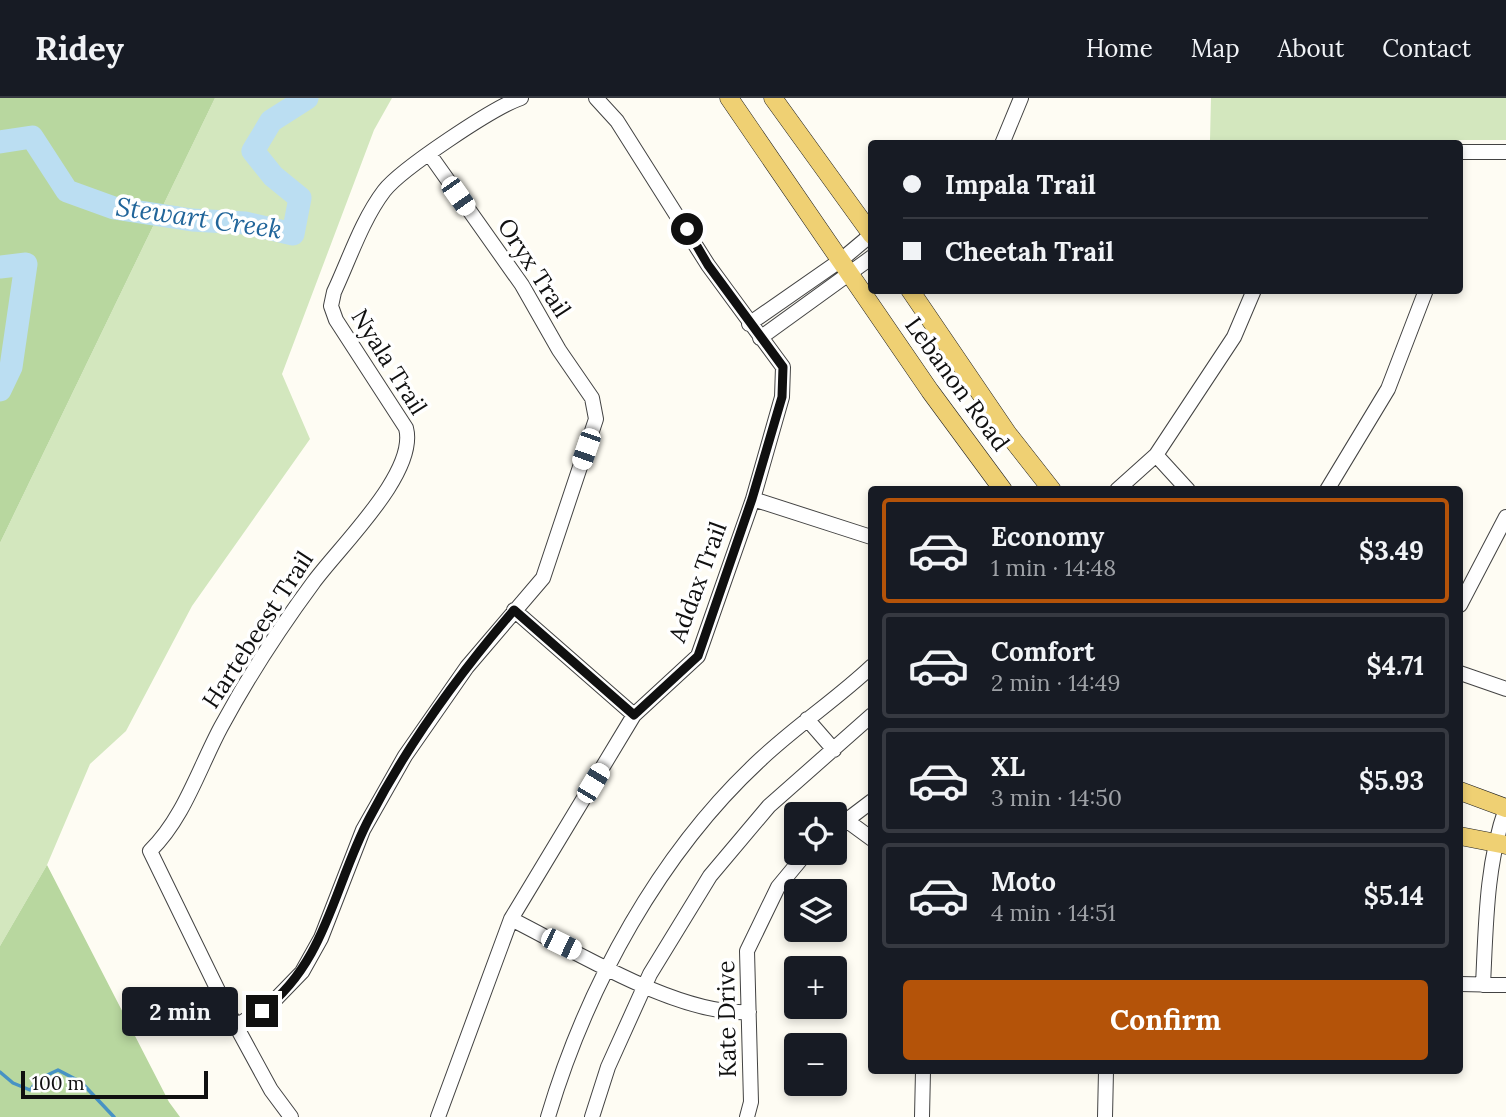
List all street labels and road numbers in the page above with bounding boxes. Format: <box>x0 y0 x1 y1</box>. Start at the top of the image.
street label: Oryx Trail <box>491 212 578 323</box>
street label: Nyala Trail <box>345 303 434 421</box>
street label: Lebanon Road <box>898 311 1016 457</box>
street label: Addax Trail <box>661 517 734 647</box>
street label: Hartebeest Trail <box>195 545 320 714</box>
street label: Kate Drive <box>710 960 743 1078</box>

